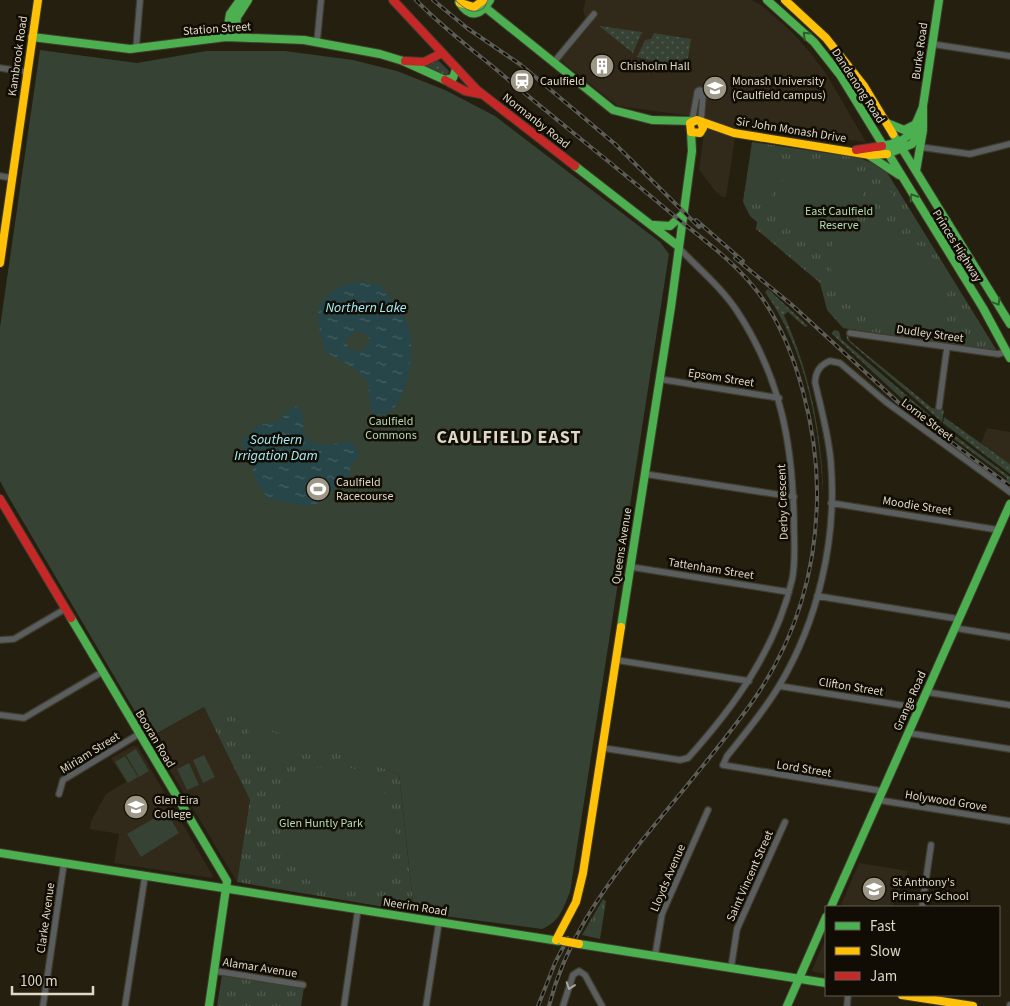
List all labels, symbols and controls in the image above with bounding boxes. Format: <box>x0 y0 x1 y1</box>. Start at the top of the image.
street label: Kambrook Road <box>4 15 32 97</box>
street label: Station Street <box>182 18 252 40</box>
street label: Burke Road <box>908 21 932 81</box>
one-way arrow <box>803 31 812 40</box>
street label: Dandenong Road <box>827 45 889 127</box>
building icon: Chisholm Hall <box>589 53 615 79</box>
place label: Chisholm Hall <box>620 58 690 75</box>
station icon: Caulfield <box>509 68 535 94</box>
place label: Caulfield <box>540 73 585 90</box>
place label: Monash University (Caulfield campus) <box>732 73 826 104</box>
school or university icon: Monash University (Caulfield campus) <box>702 75 728 101</box>
street label: Normanby Road <box>499 89 573 153</box>
street label: Sir John Monash Drive <box>735 113 847 147</box>
one-way arrow <box>909 193 919 202</box>
park label: East Caulfield Reserve <box>805 203 873 234</box>
street label: Princes Highway <box>928 206 986 286</box>
one-way arrow <box>991 297 1001 306</box>
water label: Northern Lake <box>325 298 407 318</box>
street label: Dudley Street <box>895 321 965 347</box>
street label: Epsom Street <box>687 364 755 392</box>
street label: Lorne Street <box>897 395 957 445</box>
park label: Caulfield Commons <box>365 413 417 444</box>
district label: CAULFIELD EAST <box>437 425 581 450</box>
water label: Southern Irrigation Dam <box>234 430 318 466</box>
street label: Derby Crescent <box>773 464 793 540</box>
place label: Caulfield Racecourse <box>336 474 393 505</box>
sports icon: Caulfield Racecourse <box>305 476 331 502</box>
street label: Moodie Street <box>881 492 953 520</box>
street label: Queens Avenue <box>608 506 636 586</box>
street label: Tattenham Street <box>667 554 755 584</box>
street label: Grange Road <box>889 668 931 734</box>
street label: Clifton Street <box>817 673 885 701</box>
street label: Booran Road <box>131 707 179 771</box>
street label: Miriam Street <box>57 728 123 778</box>
street label: Lord Street <box>775 756 833 782</box>
street label: Holywood Grove <box>904 786 988 816</box>
place label: Glen Eira College <box>154 792 199 823</box>
school or university icon: Glen Eira College <box>123 794 149 820</box>
park label: Glen Huntly Park <box>279 815 363 832</box>
street label: Saint Vincent Street <box>722 828 778 924</box>
street label: Lloyds Avenue <box>646 842 690 914</box>
place label: St Anthony's Primary School <box>892 874 969 905</box>
school or university icon: St Anthony's Primary School <box>861 876 887 902</box>
street label: Clarke Avenue <box>33 882 59 954</box>
street label: Neerim Road <box>382 894 448 920</box>
legend <box>825 906 1000 996</box>
text: Fast <box>870 916 896 937</box>
text: Slow <box>870 941 901 962</box>
street label: Alamar Avenue <box>222 954 298 982</box>
scale bar <box>12 964 94 996</box>
text: Jam <box>870 966 897 987</box>
text: 100 m <box>20 971 58 992</box>
one-way arrow <box>565 981 575 990</box>

